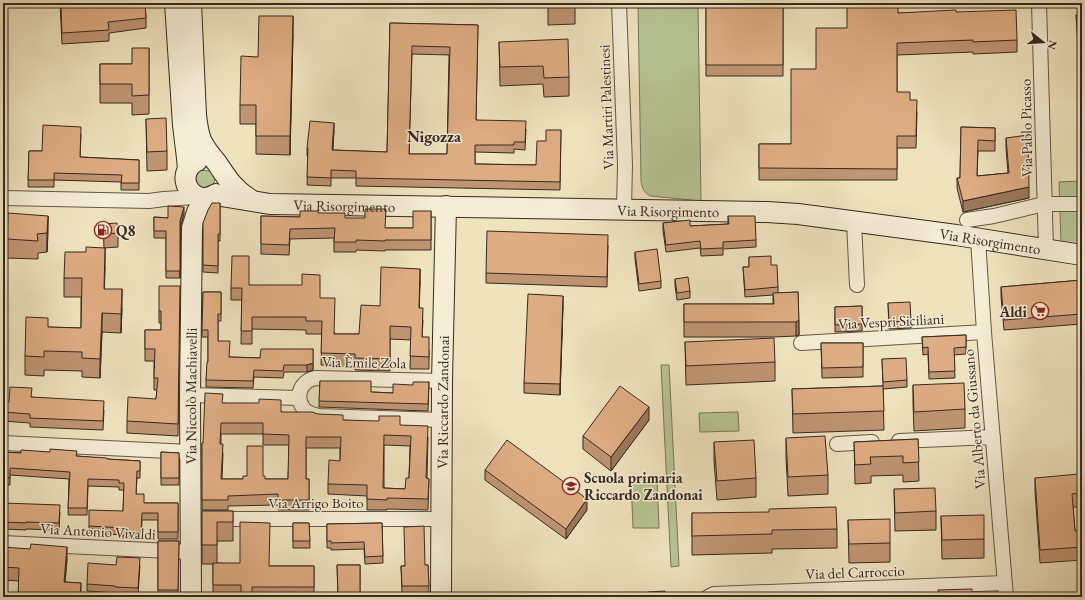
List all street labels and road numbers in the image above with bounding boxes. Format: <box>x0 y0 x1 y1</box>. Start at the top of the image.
street label: Via Martiri Palestinesi <box>594 44 618 170</box>
street label: Via Pablo Picasso <box>1016 79 1036 177</box>
street label: Via Risorgimento <box>293 195 395 216</box>
street label: Via Risorgimento <box>617 200 719 221</box>
street label: Via Risorgimento <box>939 223 1042 258</box>
street label: Via Vespri Siciliani <box>837 309 945 333</box>
street label: Via Niccolò Machiavelli <box>180 327 200 464</box>
street label: Via Riccardo Zandonai <box>432 335 453 469</box>
street label: Via Alberto da Giussano <box>958 348 990 490</box>
street label: Via Èmile Zola <box>322 352 406 372</box>
street label: Via Arrigo Boito <box>268 493 364 512</box>
street label: Via Antonio Vivaldi <box>40 518 157 544</box>
street label: Via del Carroccio <box>805 561 905 583</box>

